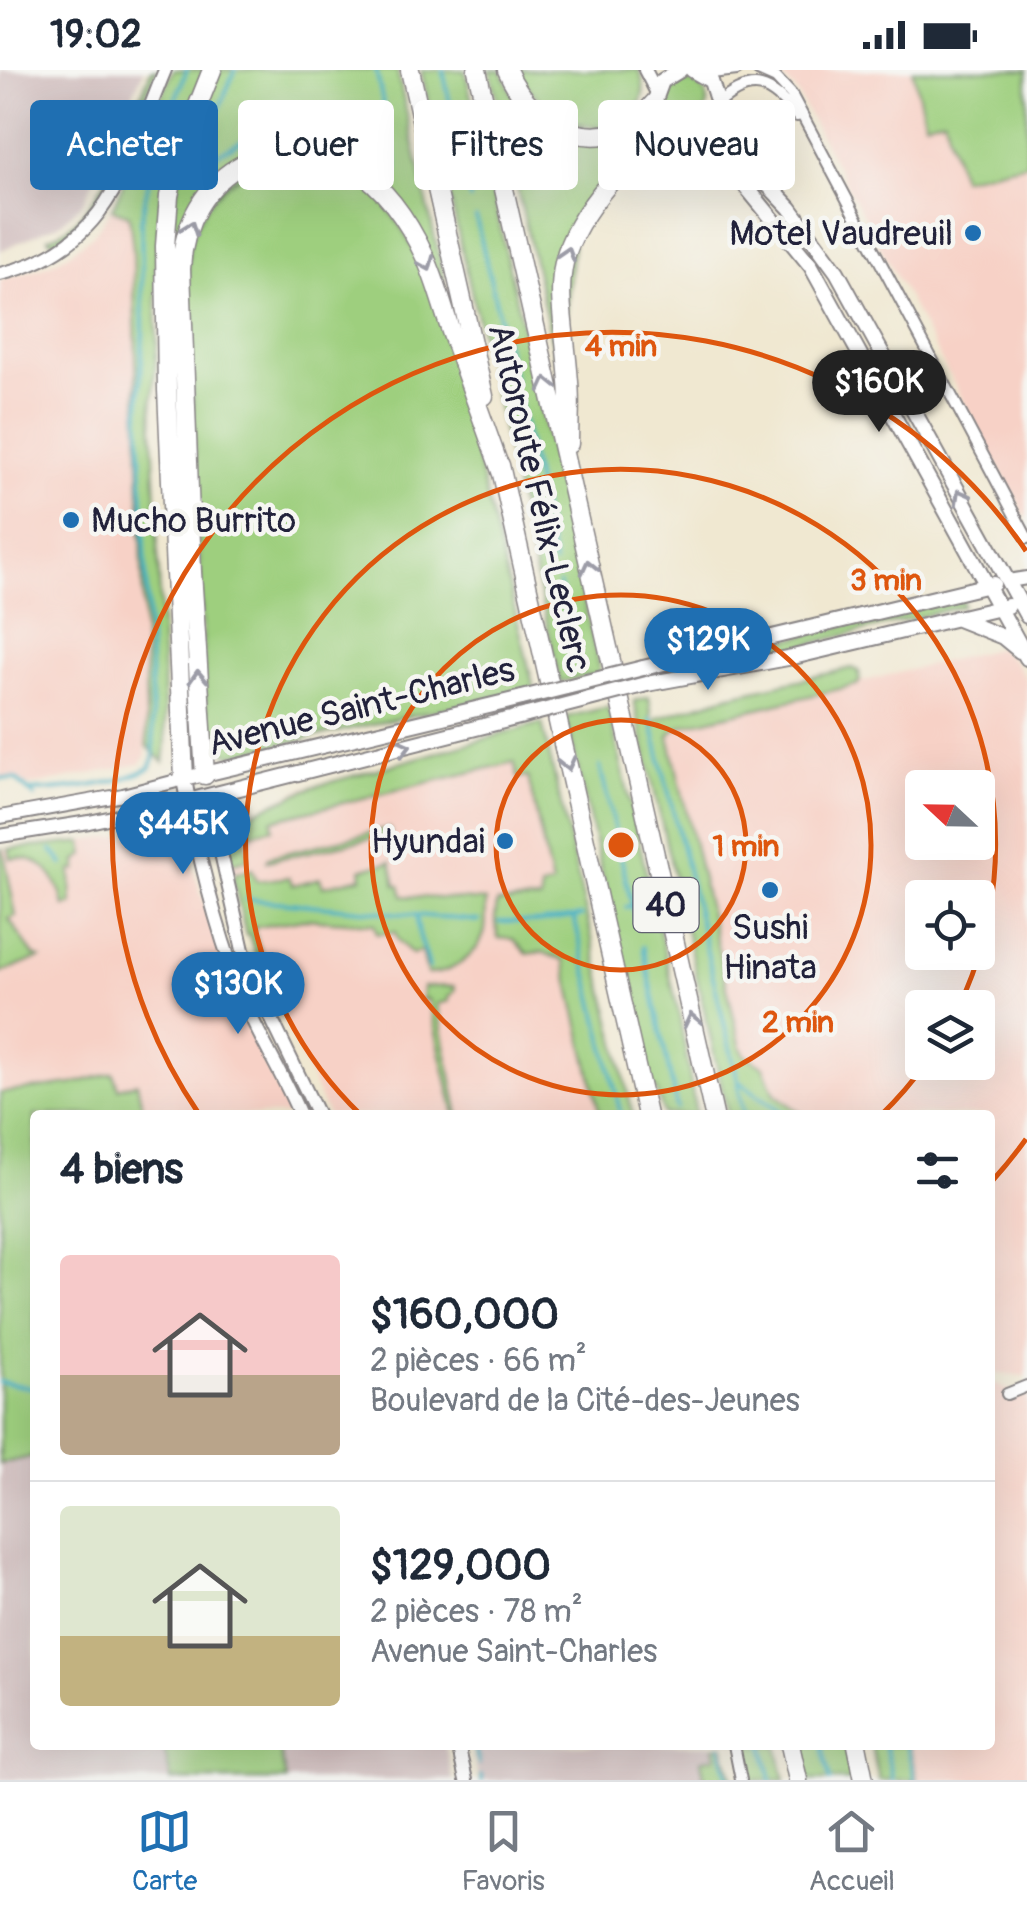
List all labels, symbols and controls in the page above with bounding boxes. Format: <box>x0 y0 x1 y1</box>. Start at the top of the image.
text: 19:02 <box>50 11 142 59</box>
chip: Acheter <box>30 100 218 190</box>
chip: Louer <box>238 100 394 190</box>
chip: Filtres <box>414 100 578 190</box>
chip: Nouveau <box>598 100 795 190</box>
place label: Motel Vaudreuil <box>729 212 953 256</box>
one-way arrow <box>178 220 198 237</box>
marker: Motel Vaudreuil <box>962 222 984 244</box>
one-way arrow <box>555 246 576 263</box>
one-way arrow <box>415 253 435 271</box>
street label: Autoroute Félix-Leclerc <box>478 320 601 677</box>
text: 4 min <box>585 328 657 365</box>
pin: $160K <box>809 350 949 435</box>
text: $160K <box>834 362 924 402</box>
one-way arrow <box>538 376 559 393</box>
one-way arrow <box>954 488 974 506</box>
place label: Mucho Burrito <box>91 499 296 543</box>
marker: Mucho Burrito <box>60 509 82 531</box>
one-way arrow <box>580 559 601 576</box>
text: 3 min <box>850 562 922 599</box>
pin: $129K <box>638 608 778 693</box>
text: $129K <box>666 620 750 660</box>
street label: Avenue Saint-Charles <box>203 648 519 766</box>
one-way arrow <box>188 669 209 685</box>
one-way arrow <box>395 738 412 759</box>
one-way arrow <box>556 756 577 773</box>
north arrow <box>905 770 995 860</box>
map controls <box>905 770 995 1080</box>
pin: $445K <box>113 792 253 877</box>
text: $445K <box>137 804 229 844</box>
place label: Hyundai <box>371 820 485 864</box>
centre of rings <box>603 827 639 863</box>
text: 1 min <box>713 828 779 865</box>
marker: Hyundai <box>494 830 516 852</box>
road number: 40 <box>634 878 698 932</box>
marker: Sushi Hinata <box>759 879 781 901</box>
button: locate <box>905 880 995 970</box>
place label: Sushi Hinata <box>723 906 817 990</box>
pin: $130K <box>168 952 308 1037</box>
text: $130K <box>194 964 282 1004</box>
button: layers <box>905 990 995 1080</box>
text: 2 min <box>762 1004 834 1041</box>
one-way arrow <box>683 1012 704 1029</box>
icon: filters <box>910 1143 965 1198</box>
text: 4 biens <box>60 1144 183 1196</box>
text: $160,000 <box>370 1289 559 1341</box>
icon: home <box>140 1295 260 1415</box>
text: 2 pièces · 66 m² <box>370 1341 587 1381</box>
text: Boulevard de la Cité-des-Jeunes <box>370 1381 800 1421</box>
text: $129,000 <box>370 1540 551 1592</box>
icon: home <box>140 1546 260 1666</box>
text: 2 pièces · 78 m² <box>370 1592 583 1632</box>
text: Avenue Saint-Charles <box>370 1632 657 1672</box>
tab: Carte <box>132 1804 197 1899</box>
tab: Favoris <box>461 1804 545 1899</box>
tab: Accueil <box>809 1804 895 1899</box>

